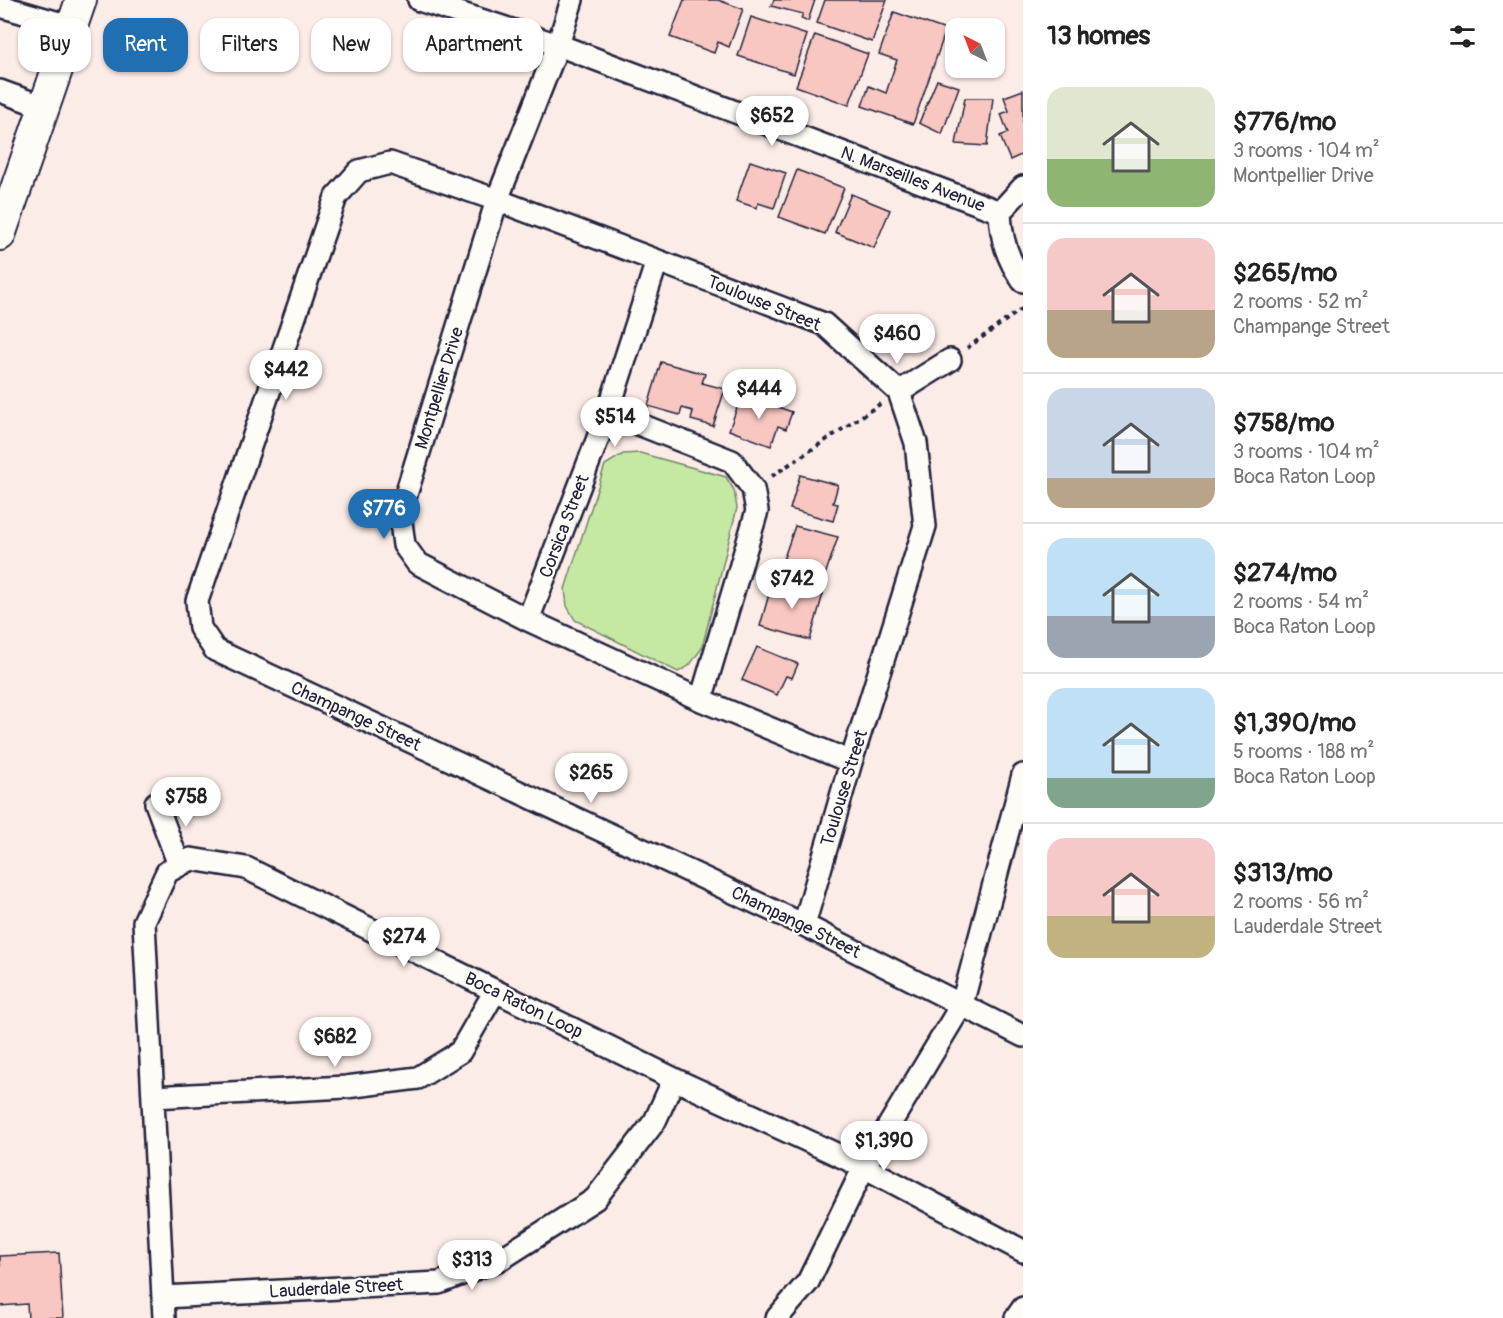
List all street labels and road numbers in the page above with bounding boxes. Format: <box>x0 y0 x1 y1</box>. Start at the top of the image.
street label: N. Marseilles Avenue <box>837 141 988 218</box>
street label: Toulouse Street <box>704 270 825 337</box>
street label: Montpellier Drive <box>410 324 469 452</box>
street label: Corsica Street <box>534 471 595 581</box>
street label: Champange Street <box>287 676 425 757</box>
street label: Toulouse Street <box>816 726 873 849</box>
street label: Champange Street <box>727 881 865 964</box>
street label: Boca Raton Loop <box>461 967 587 1044</box>
street label: Lauderdale Street <box>268 1273 404 1303</box>

